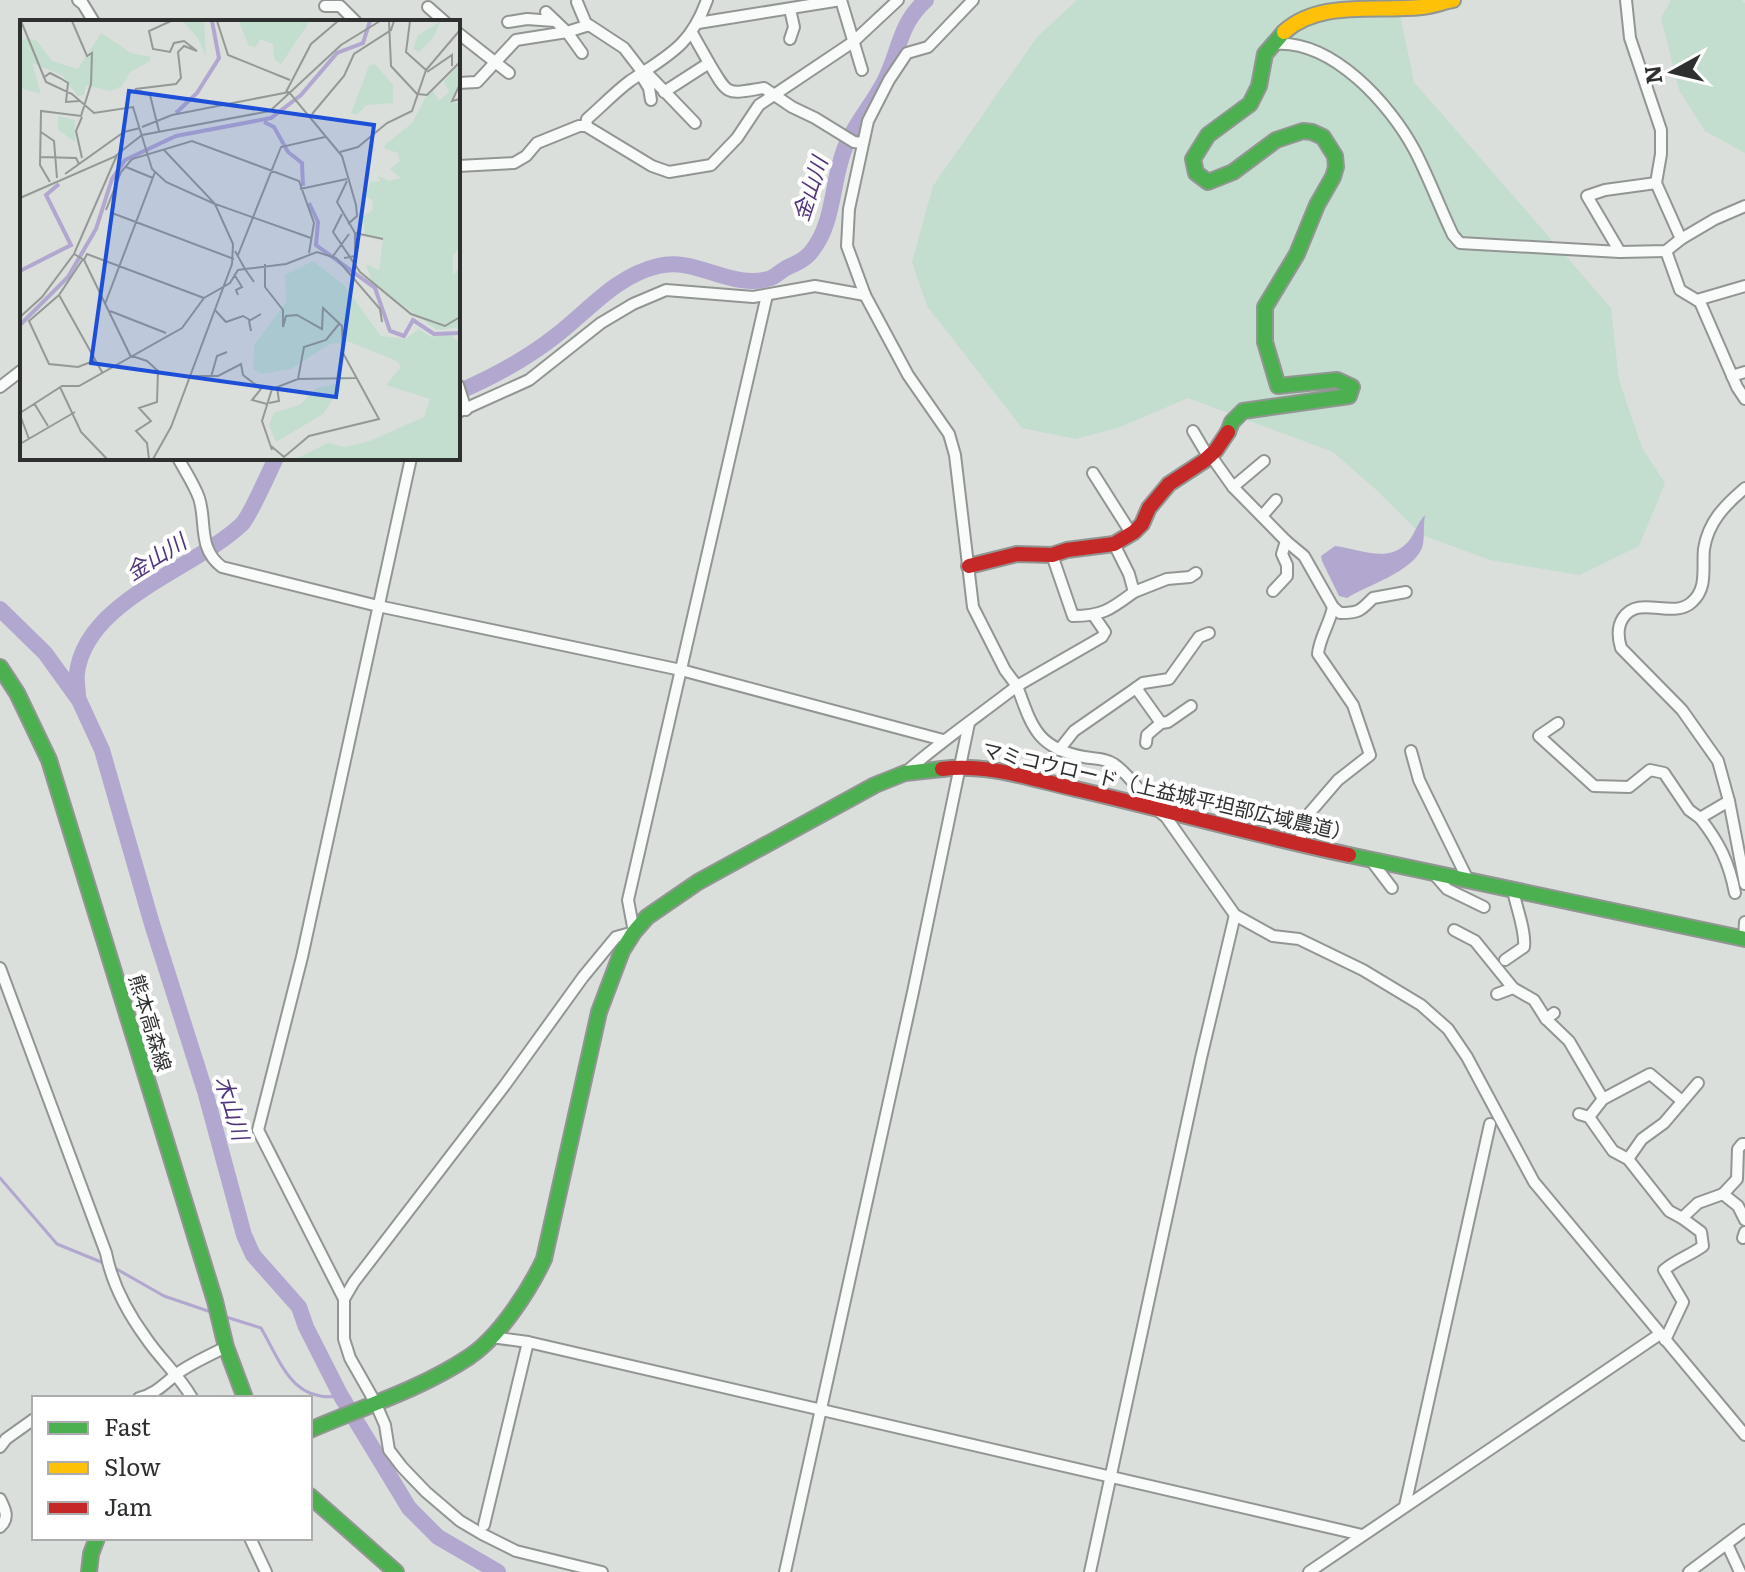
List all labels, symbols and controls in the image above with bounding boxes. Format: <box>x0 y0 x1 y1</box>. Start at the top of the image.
inset map <box>20 20 460 460</box>
north arrow <box>1633 32 1713 112</box>
text: N <box>1634 64 1669 86</box>
water label: 金山川 <box>783 150 835 225</box>
water label: 金山川 <box>118 523 194 587</box>
street label: マミコウロード（上益城平坦部広域農道） <box>979 733 1356 847</box>
street label: 熊本高森線 <box>123 970 181 1075</box>
water label: 木山川 <box>208 1071 259 1146</box>
legend <box>32 1396 312 1540</box>
text: Fast <box>104 1408 151 1443</box>
text: Slow <box>104 1448 161 1483</box>
text: Jam <box>104 1488 152 1523</box>

